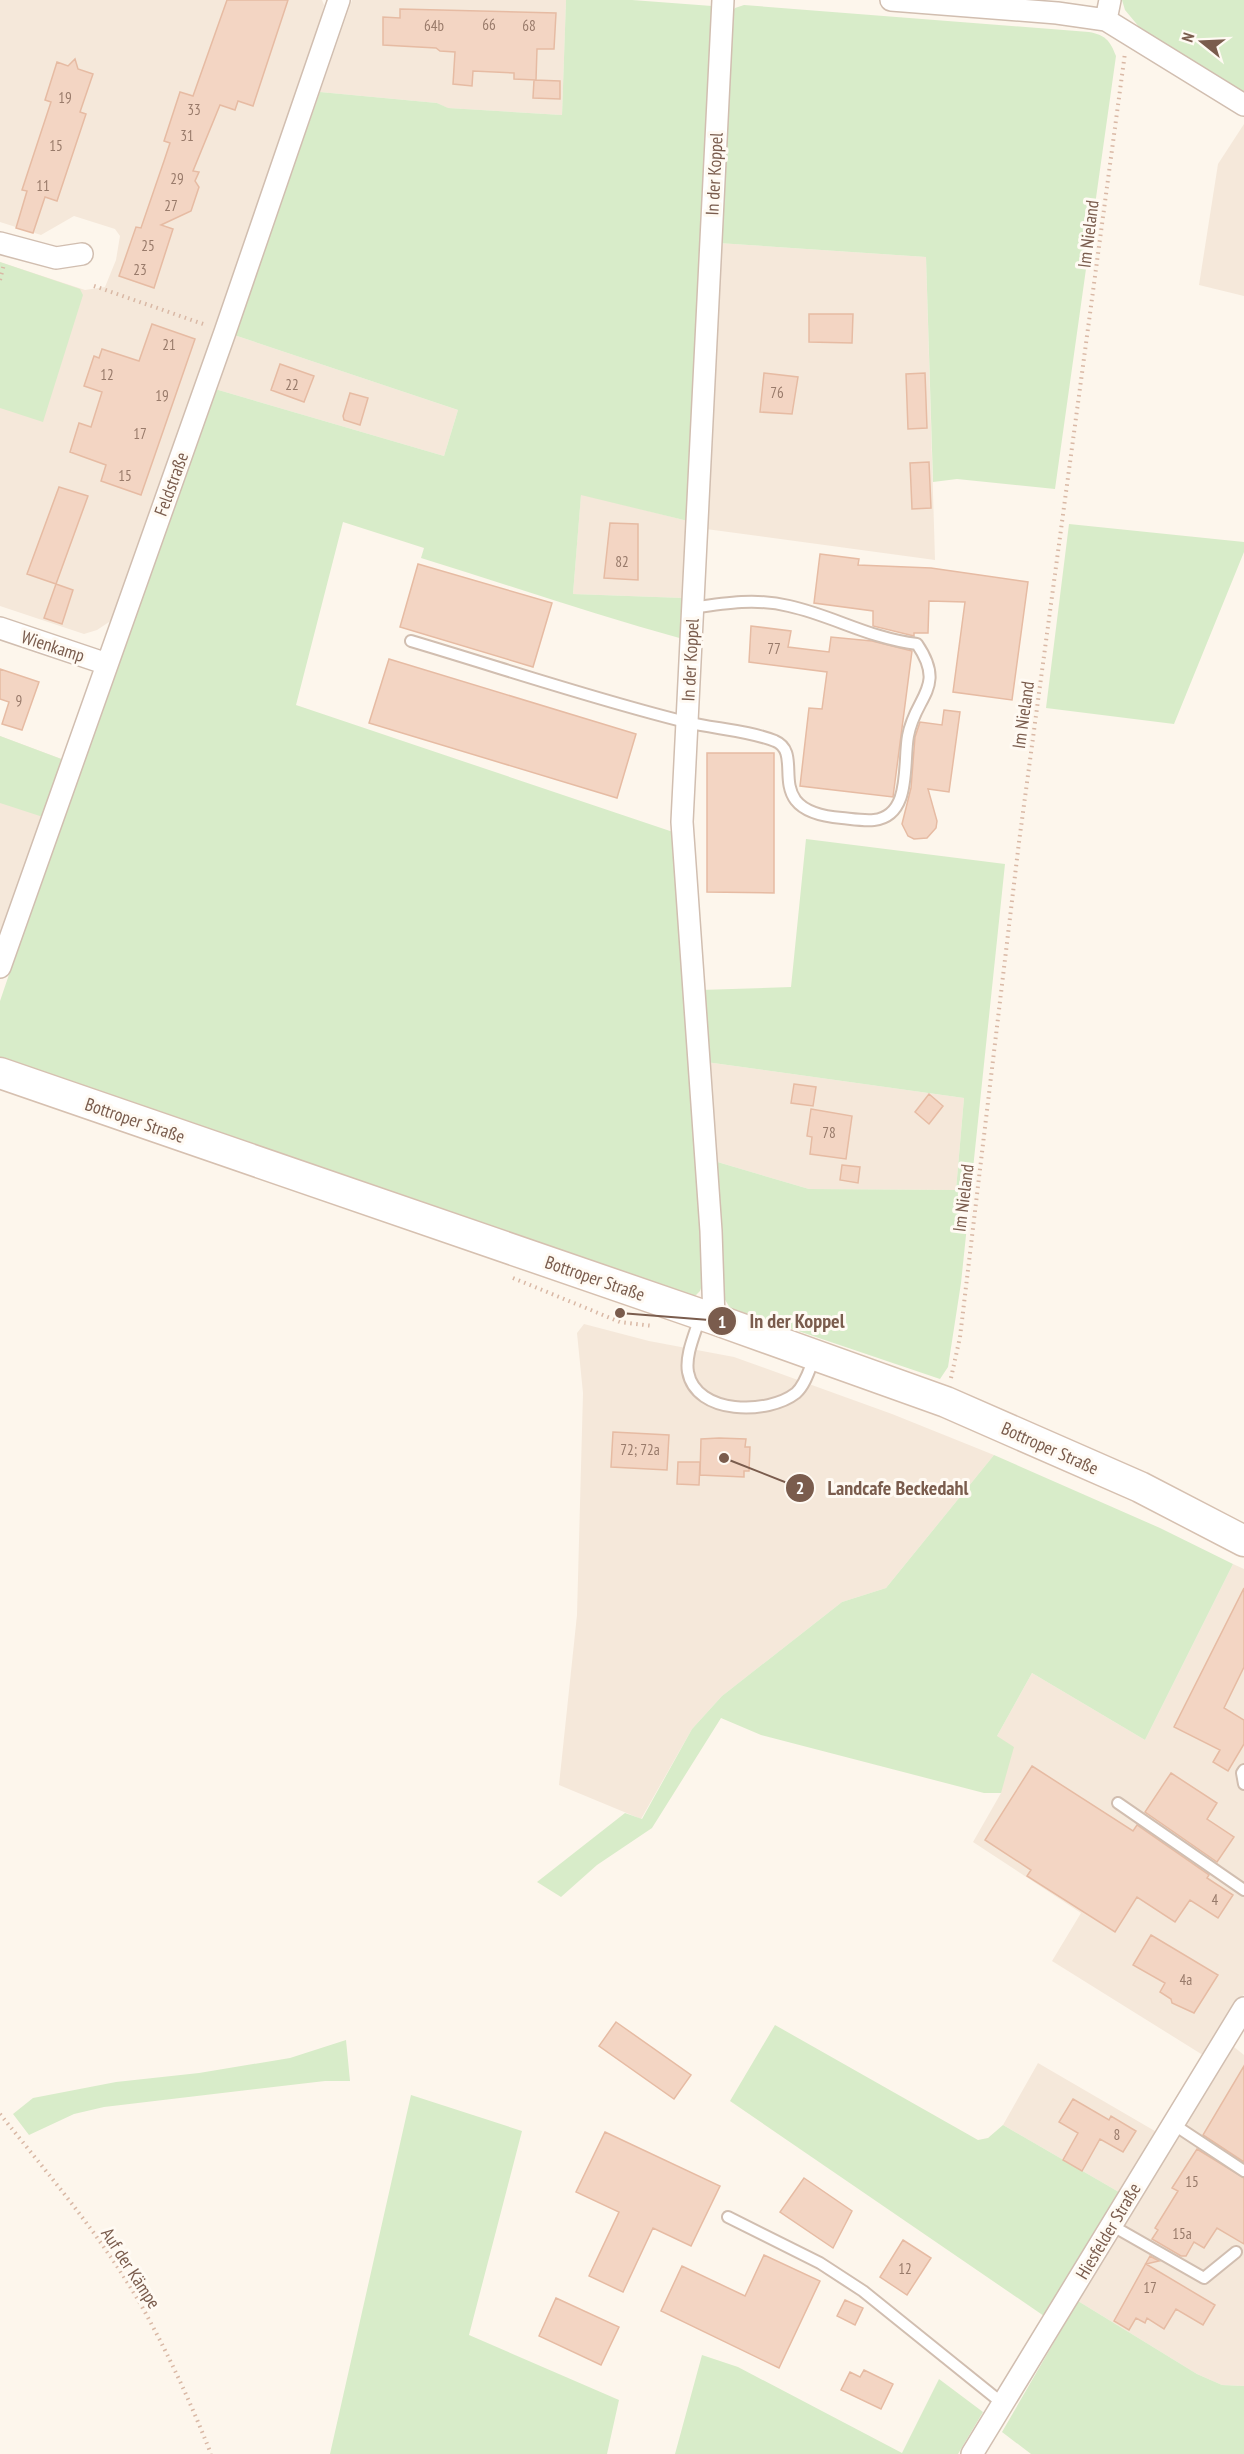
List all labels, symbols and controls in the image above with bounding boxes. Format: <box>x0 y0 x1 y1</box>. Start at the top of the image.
north arrow <box>1172 12 1232 72</box>
house number: 66 <box>482 15 496 34</box>
house number: 64b <box>424 16 444 35</box>
house number: 68 <box>522 16 536 35</box>
text: N <box>1177 30 1199 45</box>
house number: 19 <box>58 88 72 107</box>
house number: 33 <box>187 100 201 119</box>
house number: 31 <box>180 126 194 145</box>
street label: In der Koppel <box>700 131 728 216</box>
house number: 15 <box>49 136 63 155</box>
house number: 29 <box>170 169 184 188</box>
house number: 11 <box>36 176 50 195</box>
house number: 27 <box>164 196 178 215</box>
street label: Im Nieland <box>1072 199 1104 269</box>
house number: 25 <box>141 236 155 255</box>
house number: 23 <box>133 260 147 279</box>
house number: 21 <box>162 335 176 354</box>
house number: 12 <box>100 365 114 384</box>
house number: 22 <box>285 375 299 394</box>
house number: 76 <box>770 383 784 402</box>
house number: 19 <box>155 386 169 405</box>
house number: 17 <box>133 424 147 443</box>
street label: Feldstraße <box>149 449 193 519</box>
house number: 15 <box>118 466 132 485</box>
house number: 82 <box>615 552 629 571</box>
street label: In der Koppel <box>676 617 704 702</box>
street label: Wienkamp <box>18 625 88 667</box>
house number: 77 <box>767 639 781 658</box>
street label: Im Nieland <box>1007 680 1039 750</box>
house number: 9 <box>16 691 22 710</box>
street label: Bottroper Straße <box>82 1092 188 1148</box>
house number: 78 <box>822 1123 836 1142</box>
street label: Im Nieland <box>947 1163 979 1233</box>
street label: Bottroper Straße <box>542 1250 648 1306</box>
callout: In der Koppel <box>707 1302 856 1340</box>
text: In der Koppel <box>749 1308 845 1334</box>
text: 1 <box>718 1310 726 1333</box>
street label: Bottroper Straße <box>998 1416 1102 1480</box>
house number: 72; 72a <box>620 1440 660 1459</box>
callout: Landcafe Beckedahl <box>785 1469 980 1507</box>
text: Landcafe Beckedahl <box>828 1475 969 1501</box>
text: 2 <box>796 1476 804 1499</box>
house number: 4 <box>1212 1890 1219 1909</box>
house number: 4a <box>1180 1970 1192 1989</box>
house number: 8 <box>1114 2125 1120 2144</box>
house number: 15 <box>1185 2172 1199 2191</box>
street label: Hiesfelder Straße <box>1070 2179 1146 2283</box>
street label: Auf der Kämpe <box>96 2223 166 2313</box>
house number: 15a <box>1172 2224 1192 2243</box>
house number: 12 <box>898 2259 912 2278</box>
house number: 17 <box>1143 2278 1157 2297</box>

